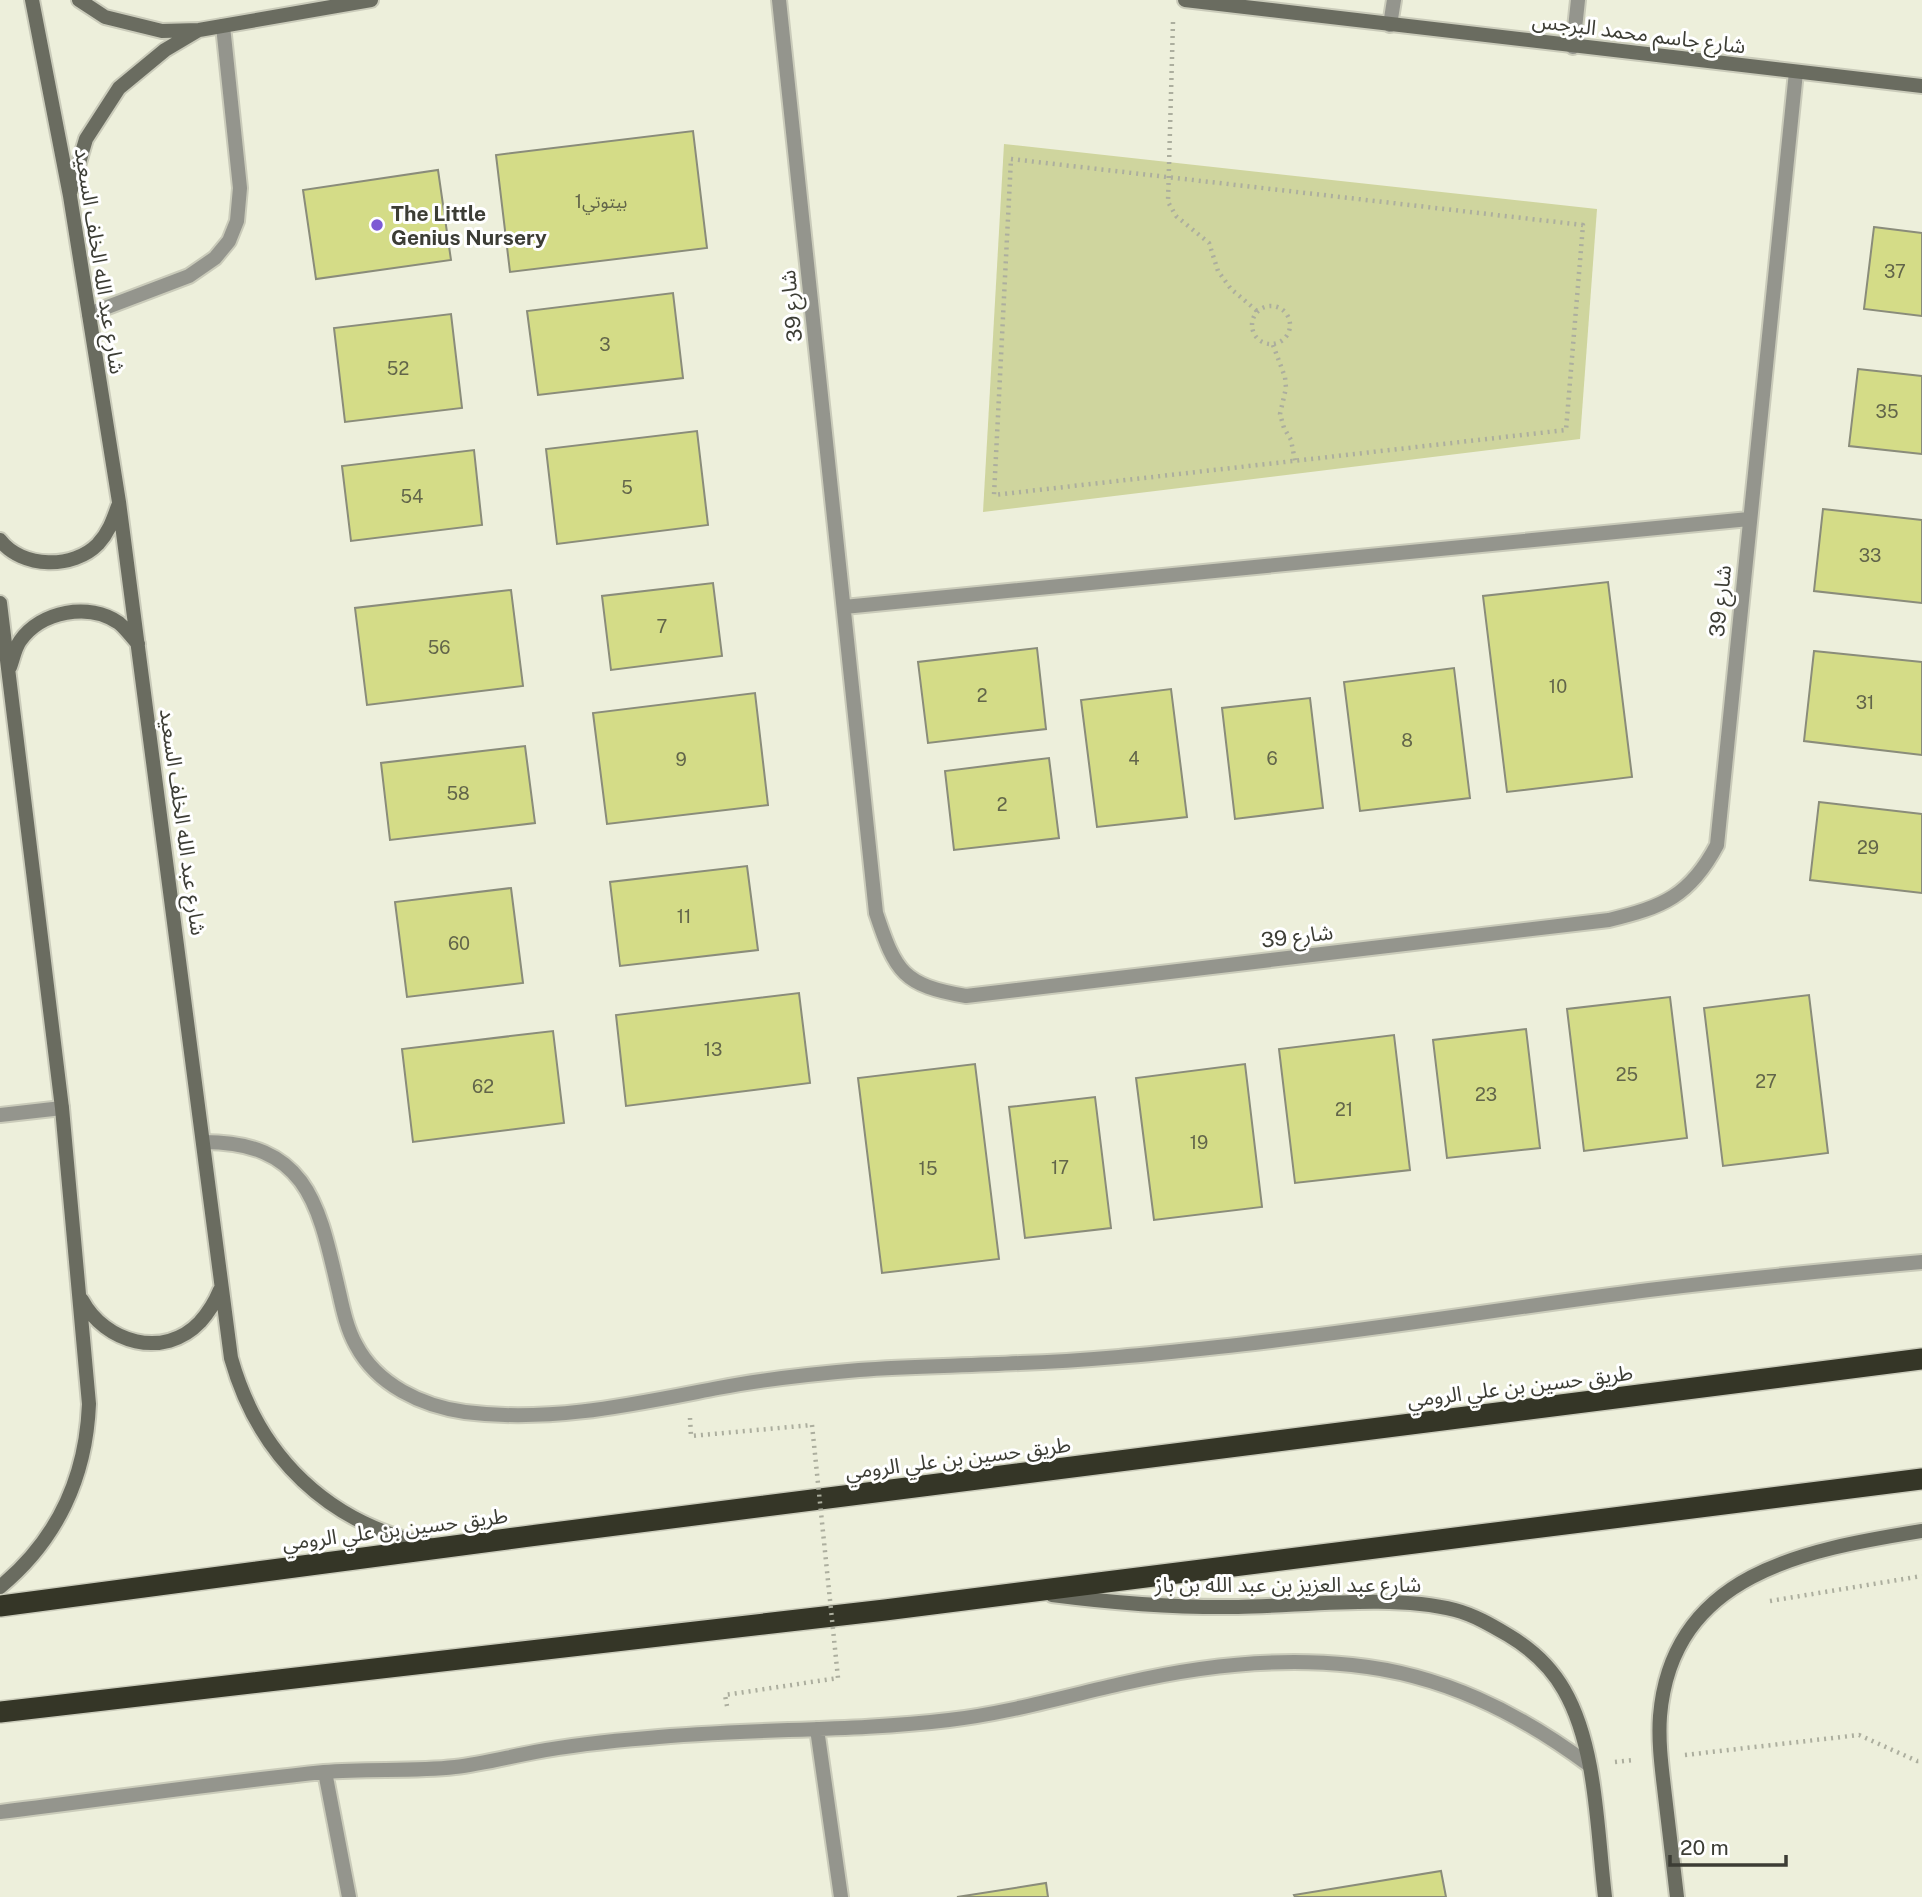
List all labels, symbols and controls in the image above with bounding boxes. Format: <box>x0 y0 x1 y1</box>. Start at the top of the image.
street label: شارع جاسم محمد البرجس <box>1530 8 1747 61</box>
street label: شارع عبد الله الخلف السعيد <box>67 146 130 376</box>
house number: 1بيتوتي <box>575 191 627 215</box>
place label: The Little Genius Nursery <box>391 201 547 250</box>
marker: The Little Genius Nursery <box>369 217 385 233</box>
house number: 37 <box>1884 261 1906 282</box>
street label: شارع 39 <box>775 268 810 343</box>
house number: 3 <box>599 334 611 355</box>
house number: 52 <box>387 358 409 379</box>
house number: 35 <box>1876 401 1898 422</box>
house number: 5 <box>621 477 633 498</box>
house number: 54 <box>401 486 423 507</box>
house number: 33 <box>1859 545 1881 566</box>
street label: شارع 39 <box>1704 564 1739 639</box>
house number: 7 <box>657 616 667 637</box>
house number: 56 <box>428 637 450 658</box>
house number: 10 <box>1549 676 1567 697</box>
house number: 2 <box>977 685 987 706</box>
house number: 31 <box>1856 692 1874 713</box>
street label: شارع عبد الله الخلف السعيد <box>152 707 211 937</box>
house number: 8 <box>1401 730 1413 751</box>
house number: 4 <box>1128 748 1140 769</box>
house number: 6 <box>1266 748 1278 769</box>
house number: 9 <box>675 749 687 770</box>
house number: 58 <box>446 783 470 804</box>
house number: 2 <box>997 794 1007 815</box>
house number: 29 <box>1857 837 1879 858</box>
house number: 11 <box>677 906 691 927</box>
street label: شارع 39 <box>1260 919 1335 956</box>
house number: 60 <box>448 933 470 954</box>
house number: 13 <box>704 1039 722 1060</box>
house number: 25 <box>1616 1064 1638 1085</box>
house number: 27 <box>1755 1071 1777 1092</box>
house number: 62 <box>472 1076 494 1097</box>
house number: 23 <box>1475 1084 1497 1105</box>
house number: 21 <box>1335 1099 1353 1120</box>
house number: 19 <box>1190 1132 1208 1153</box>
house number: 17 <box>1051 1157 1069 1178</box>
house number: 15 <box>919 1158 937 1179</box>
street label: طريق حسين بن علي الرومي <box>1406 1360 1635 1416</box>
street label: طريق حسين بن علي الرومي <box>844 1432 1073 1488</box>
street label: طريق حسين بن علي الرومي <box>281 1503 510 1559</box>
street label: شارع عبد العزيز بن عبد الله بن باز <box>1154 1572 1421 1600</box>
scale bar <box>1670 1824 1786 1868</box>
text: 20 m <box>1680 1835 1729 1860</box>

